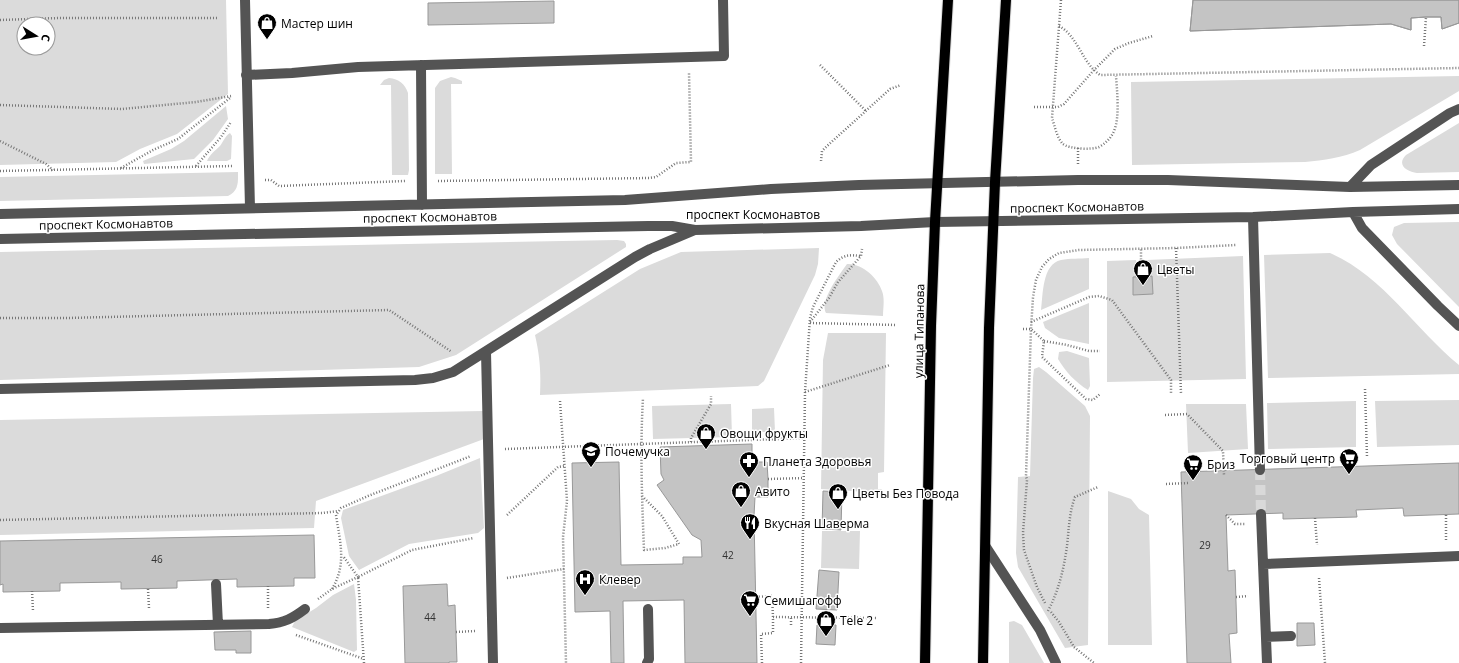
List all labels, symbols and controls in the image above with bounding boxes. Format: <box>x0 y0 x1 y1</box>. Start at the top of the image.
shop icon: Мастер шин <box>256 12 278 40</box>
place label: Мастер шин <box>281 15 353 32</box>
north arrow <box>16 16 56 56</box>
text: С <box>38 33 54 43</box>
street label: проспект Космонавтов <box>1010 197 1144 217</box>
street label: проспект Космонавтов <box>686 206 820 223</box>
street label: проспект Космонавтов <box>363 207 497 227</box>
street label: проспект Космонавтов <box>39 214 173 234</box>
shop icon: Цветы <box>1132 258 1154 286</box>
place label: Цветы <box>1157 261 1194 278</box>
street label: улица Типанова <box>910 284 928 378</box>
shop icon: Овощи фрукты <box>695 422 717 450</box>
place label: Овощи фрукты <box>720 425 808 442</box>
school or university icon: Почемучка <box>580 440 602 468</box>
place label: Почемучка <box>605 443 670 460</box>
supermarket icon: Торговый центр <box>1338 447 1360 475</box>
pharmacy icon: Планета Здоровья <box>738 450 760 478</box>
place label: Торговый центр <box>1240 450 1335 467</box>
place label: Планета Здоровья <box>763 453 871 470</box>
supermarket icon: Бриз <box>1182 453 1204 481</box>
place label: Бриз <box>1207 456 1235 473</box>
shop icon: Авито <box>730 480 752 508</box>
shop icon: Цветы Без Повода <box>827 482 849 510</box>
place label: Авито <box>755 483 790 500</box>
place label: Цветы Без Повода <box>852 485 959 502</box>
restaurant icon: Вкусная Шаверма <box>739 512 761 540</box>
place label: Вкусная Шаверма <box>764 515 869 532</box>
house number: 29 <box>1199 538 1211 552</box>
house number: 42 <box>722 548 734 562</box>
house number: 46 <box>151 552 163 566</box>
hospital icon: Клевер <box>574 568 596 596</box>
place label: Клевер <box>599 571 641 588</box>
supermarket icon: Семишагофф <box>739 589 761 617</box>
place label: Семишагофф <box>764 592 842 609</box>
shop icon: Tele 2 <box>815 609 837 637</box>
house number: 44 <box>424 610 436 624</box>
place label: Tele 2 <box>840 612 873 629</box>

